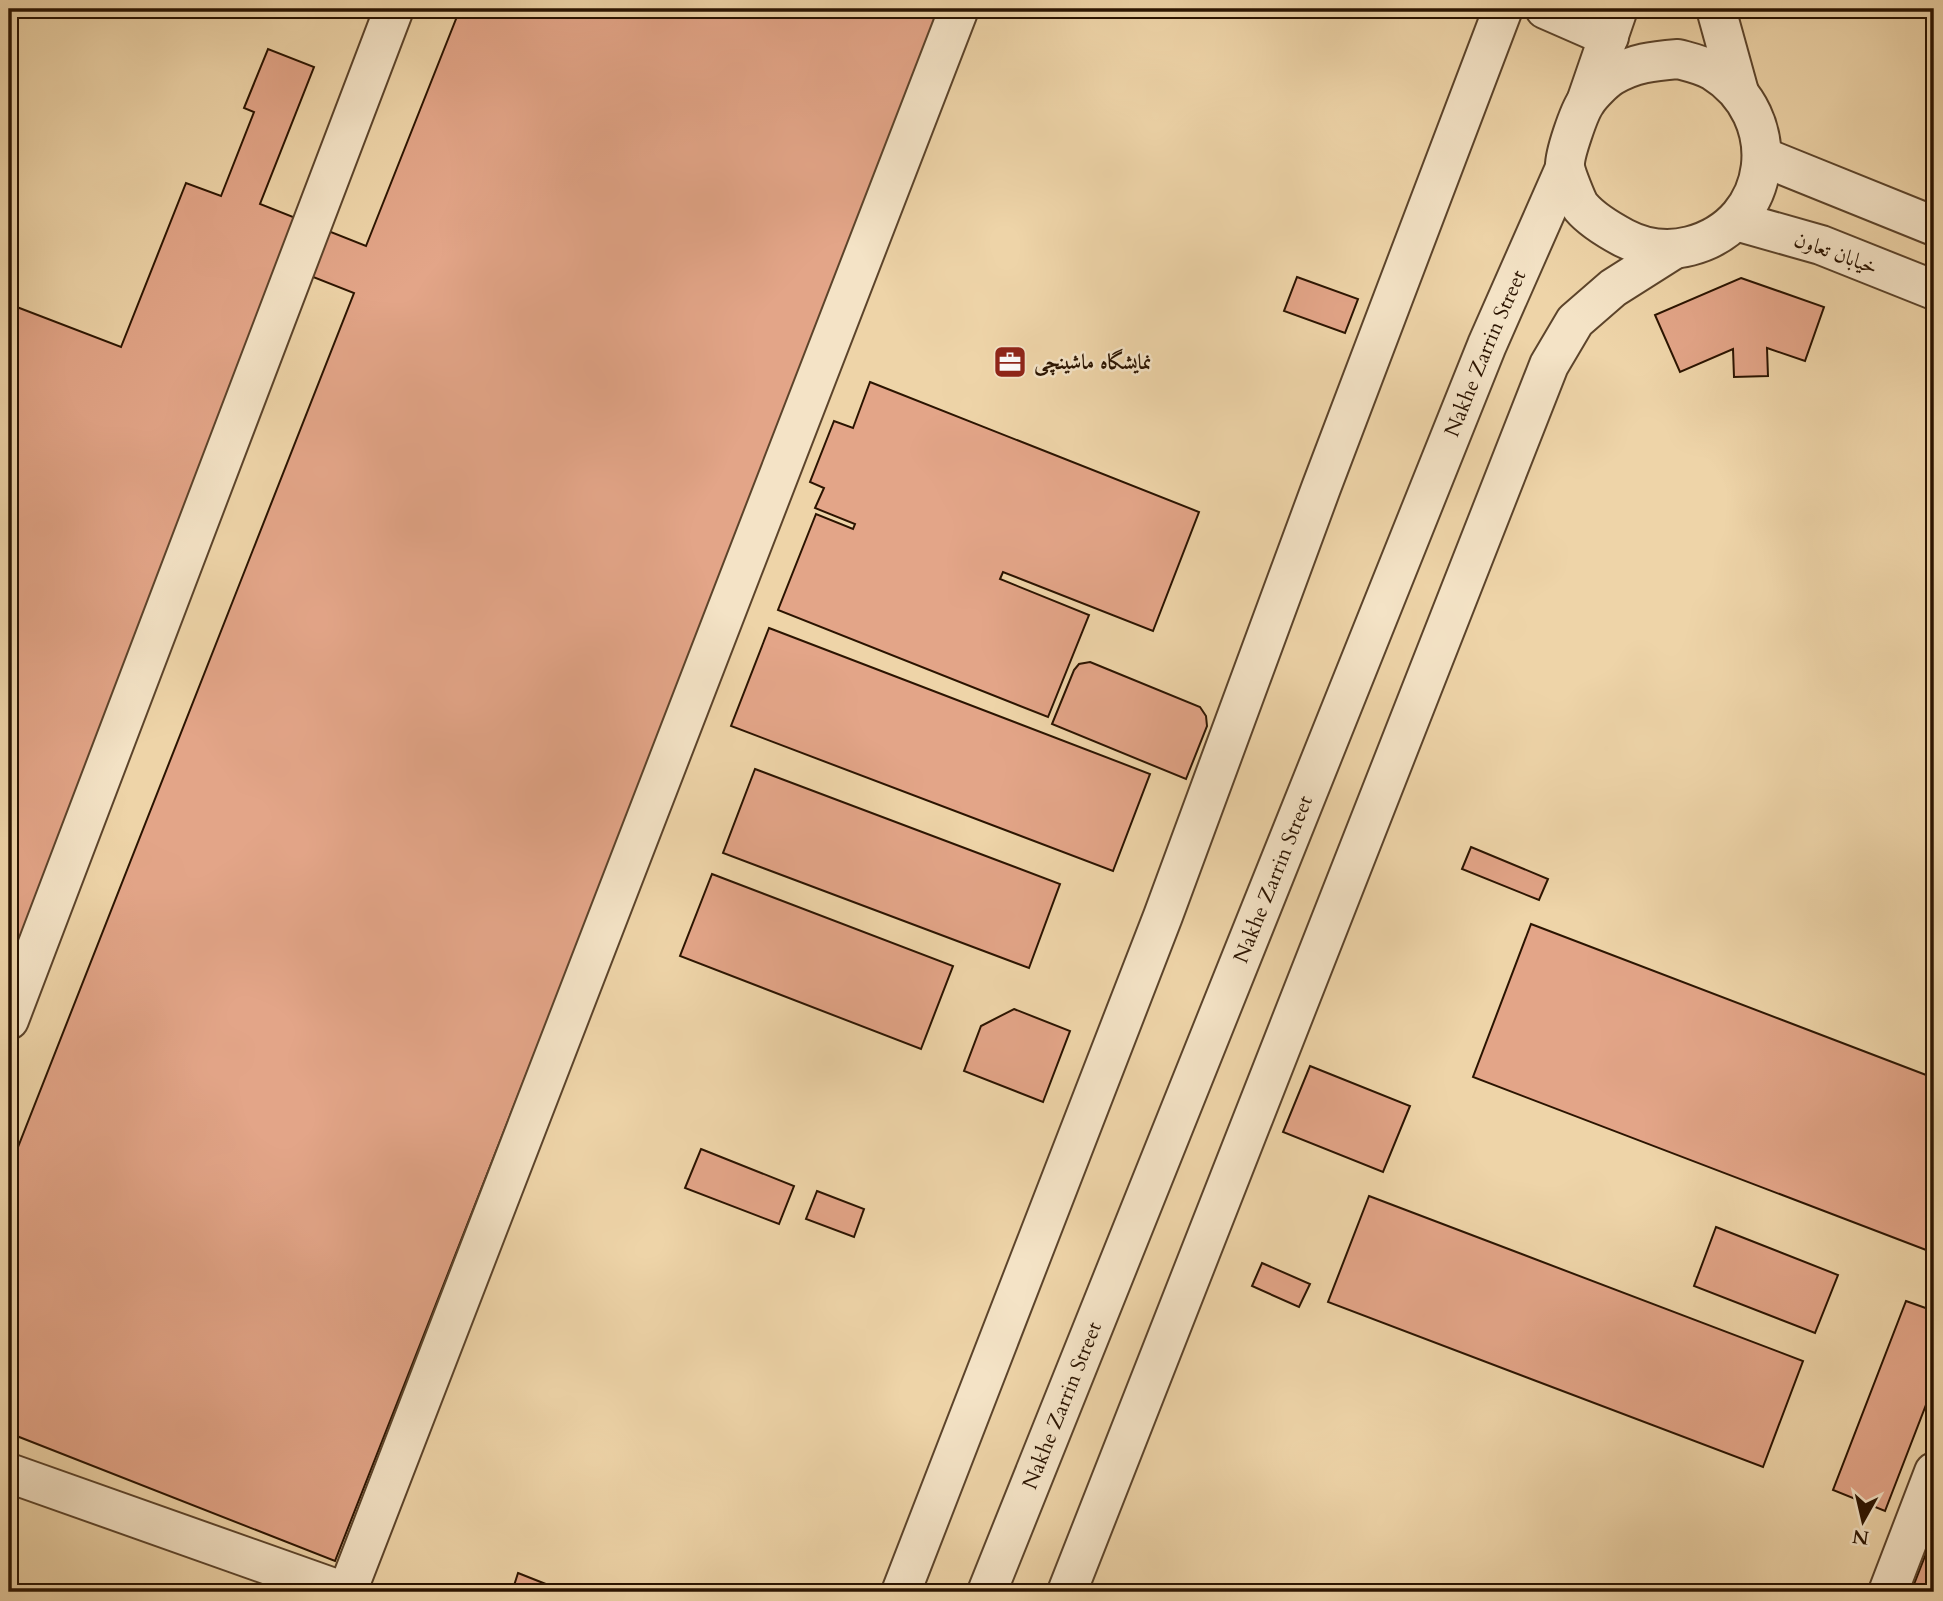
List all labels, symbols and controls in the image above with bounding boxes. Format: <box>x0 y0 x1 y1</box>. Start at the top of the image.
street label: خیابان تعاون <box>1790 225 1882 282</box>
street label: Nakhe Zarrin Street <box>1438 265 1533 441</box>
office icon: نمایشگاه ماشینچی <box>991 343 1029 381</box>
place label: نمایشگاه ماشینچی <box>1034 348 1152 377</box>
street label: Nakhe Zarrin Street <box>1227 791 1320 968</box>
street label: Nakhe Zarrin Street <box>1016 1317 1109 1494</box>
north arrow <box>1828 1486 1898 1556</box>
text: N <box>1850 1523 1871 1551</box>

